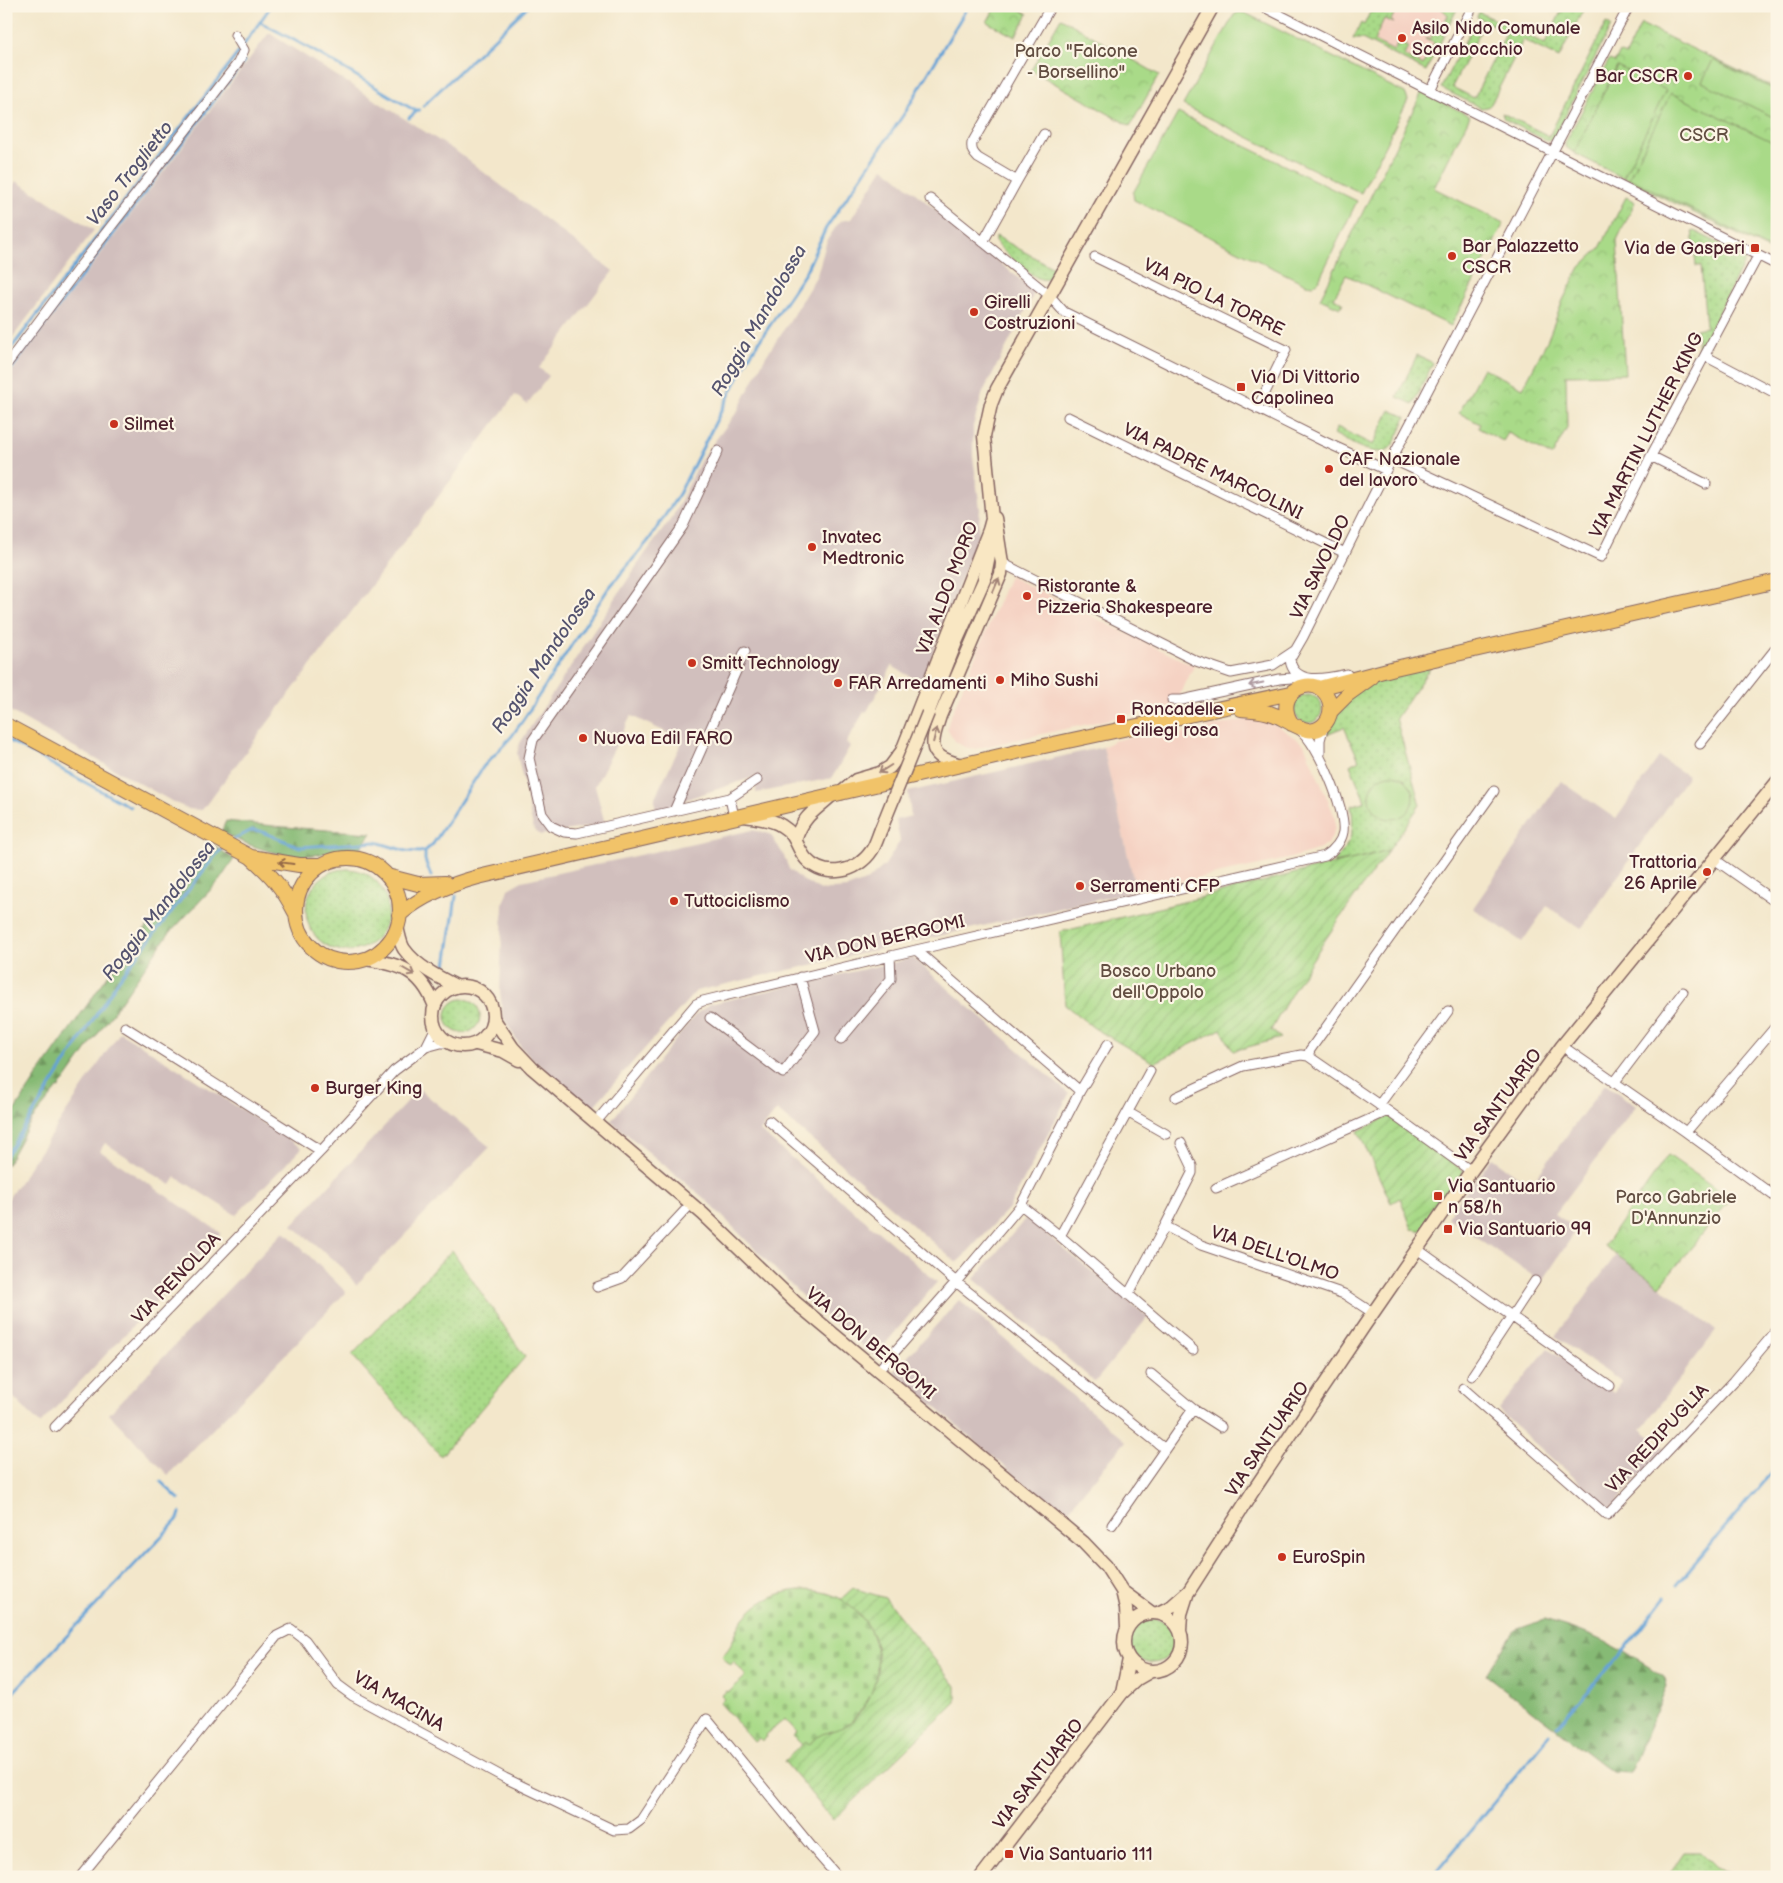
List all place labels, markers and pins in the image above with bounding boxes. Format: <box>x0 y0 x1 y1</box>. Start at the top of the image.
place label: Asilo Nido Comunale Scarabocchio <box>1412 18 1581 60</box>
marker: Asilo Nido Comunale Scarabocchio <box>1396 32 1408 44</box>
place label: Bar CSCR <box>1595 66 1678 87</box>
marker: Bar CSCR <box>1682 70 1694 82</box>
place label: Bar Palazzetto CSCR <box>1462 236 1579 278</box>
place label: Via de Gasperi <box>1624 238 1745 259</box>
marker: Via de Gasperi <box>1749 242 1761 254</box>
marker: Bar Palazzetto CSCR <box>1446 250 1458 262</box>
place label: Girelli Costruzioni <box>984 292 1075 334</box>
marker: Girelli Costruzioni <box>968 306 980 318</box>
place label: Via Di Vittorio Capolinea <box>1251 367 1360 409</box>
marker: Via Di Vittorio Capolinea <box>1235 381 1247 393</box>
place label: Silmet <box>124 414 175 435</box>
marker: Silmet <box>108 418 120 430</box>
place label: CAF Nazionale del lavoro <box>1339 449 1460 491</box>
marker: CAF Nazionale del lavoro <box>1323 463 1335 475</box>
place label: Invatec Medtronic <box>822 527 904 569</box>
marker: Invatec Medtronic <box>806 541 818 553</box>
place label: Ristorante & Pizzeria Shakespeare <box>1037 576 1213 618</box>
marker: Ristorante & Pizzeria Shakespeare <box>1021 590 1033 602</box>
place label: Smitt Technology <box>702 653 840 674</box>
marker: Smitt Technology <box>686 657 698 669</box>
place label: Miho Sushi <box>1010 670 1098 691</box>
place label: FAR Arredamenti <box>848 673 987 694</box>
marker: Miho Sushi <box>994 674 1006 686</box>
marker: FAR Arredamenti <box>832 677 844 689</box>
place label: Roncadelle - ciliegi rosa <box>1131 699 1234 741</box>
marker: Roncadelle - ciliegi rosa <box>1115 713 1127 725</box>
place label: Nuova Edil FARO <box>593 728 733 749</box>
marker: Nuova Edil FARO <box>577 732 589 744</box>
place label: Trattoria 26 Aprile <box>1624 852 1697 894</box>
marker: Trattoria 26 Aprile <box>1701 866 1713 878</box>
place label: Serramenti CFP <box>1090 876 1220 897</box>
marker: Serramenti CFP <box>1074 880 1086 892</box>
place label: Tuttociclismo <box>684 891 790 912</box>
marker: Tuttociclismo <box>668 895 680 907</box>
place label: Burger King <box>325 1078 422 1099</box>
marker: Burger King <box>309 1082 321 1094</box>
place label: Via Santuario n 58/h <box>1448 1176 1556 1218</box>
marker: Via Santuario n 58/h <box>1432 1190 1444 1202</box>
place label: Via Santuario 99 <box>1458 1219 1592 1240</box>
marker: Via Santuario 99 <box>1442 1223 1454 1235</box>
place label: EuroSpin <box>1292 1547 1365 1568</box>
marker: EuroSpin <box>1276 1551 1288 1563</box>
place label: Via Santuario 111 <box>1019 1844 1153 1865</box>
marker: Via Santuario 111 <box>1003 1848 1015 1860</box>

